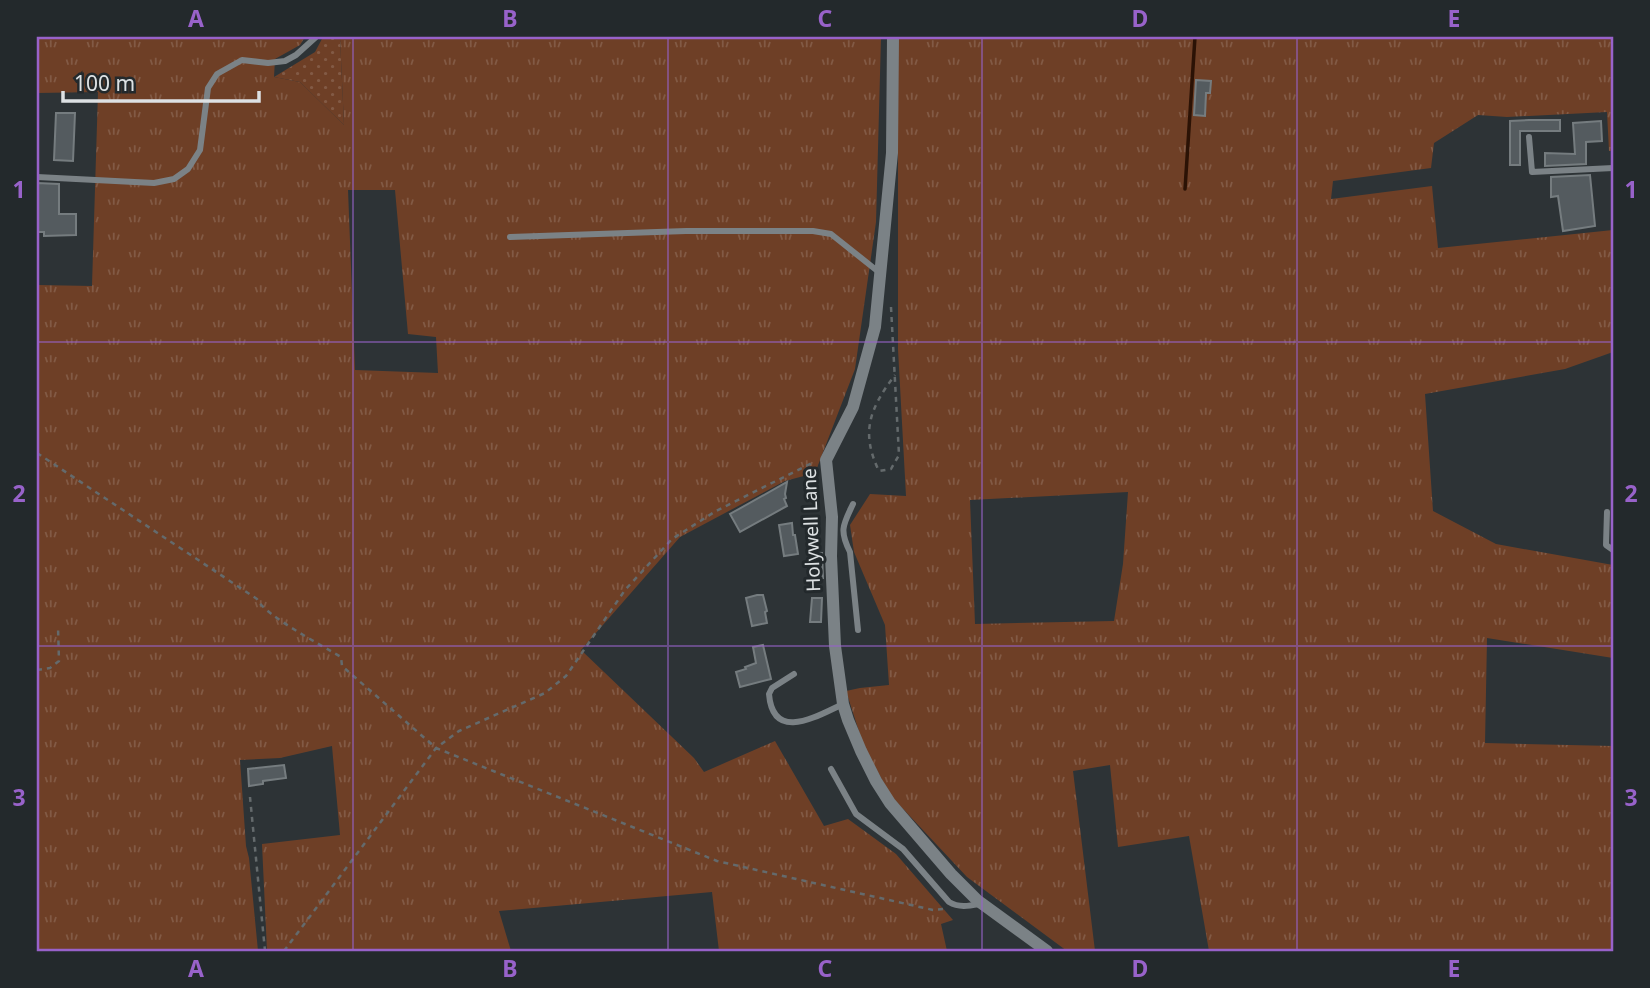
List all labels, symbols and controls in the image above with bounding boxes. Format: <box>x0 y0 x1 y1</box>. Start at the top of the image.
text: A <box>188 2 204 34</box>
text: B <box>502 2 518 34</box>
text: C <box>818 2 833 34</box>
text: D <box>1132 2 1148 34</box>
text: E <box>1448 2 1460 34</box>
scale bar <box>63 60 259 104</box>
text: 100 m <box>74 69 135 97</box>
text: 1 <box>12 173 26 205</box>
text: 1 <box>1624 173 1638 205</box>
street label: Holywell Lane <box>796 468 826 592</box>
text: 2 <box>12 477 26 509</box>
text: 2 <box>1624 477 1638 509</box>
text: 3 <box>12 781 26 813</box>
text: 3 <box>1624 781 1638 813</box>
text: A <box>188 952 204 984</box>
text: B <box>502 952 518 984</box>
text: C <box>818 952 833 984</box>
text: D <box>1132 952 1148 984</box>
text: E <box>1448 952 1460 984</box>

